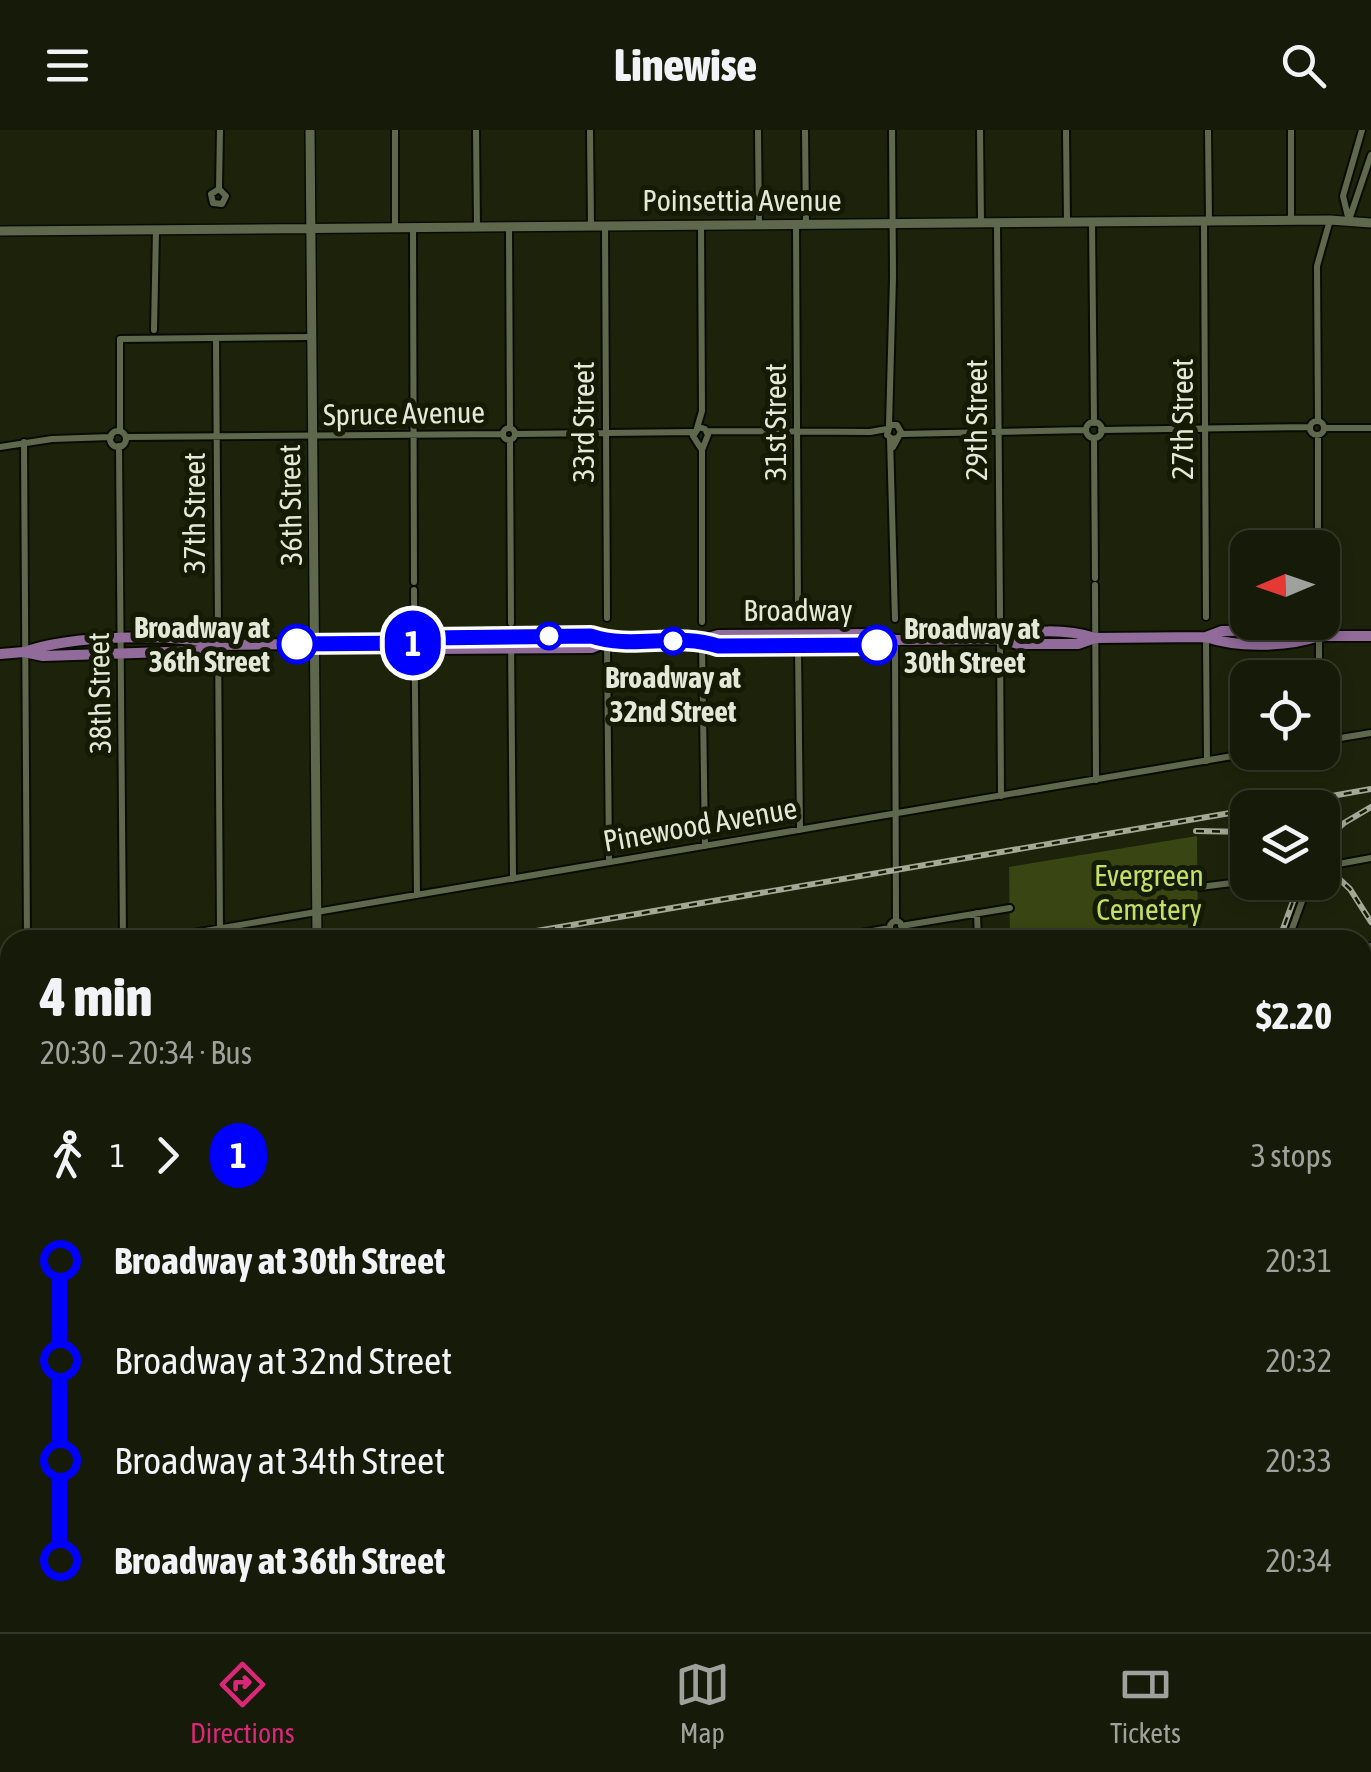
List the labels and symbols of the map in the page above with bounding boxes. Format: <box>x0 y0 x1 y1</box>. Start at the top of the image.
street label: Poinsettia Avenue <box>642 183 842 217</box>
street label: 27th Street <box>1165 358 1199 480</box>
street label: 29th Street <box>959 359 993 481</box>
street label: 33rd Street <box>566 361 600 483</box>
street label: 31st Street <box>758 363 792 481</box>
street label: Spruce Avenue <box>323 395 485 431</box>
street label: 36th Street <box>272 444 308 566</box>
street label: 37th Street <box>177 452 211 574</box>
north arrow <box>1230 530 1340 640</box>
street label: Broadway <box>743 593 853 627</box>
place label: Broadway at 36th Street <box>134 610 270 678</box>
line badge: 1 <box>380 610 446 676</box>
place label: Broadway at 30th Street <box>904 611 1040 679</box>
unlabelled marker <box>536 623 562 649</box>
marker: Broadway at 36th Street <box>278 625 316 663</box>
marker: Broadway at 30th Street <box>858 626 896 664</box>
marker: Broadway at 32nd Street <box>660 628 686 654</box>
street label: 38th Street <box>81 632 117 754</box>
place label: Broadway at 32nd Street <box>605 660 741 728</box>
street label: Pinewood Avenue <box>601 790 799 858</box>
park label: Evergreen Cemetery <box>1094 858 1204 926</box>

